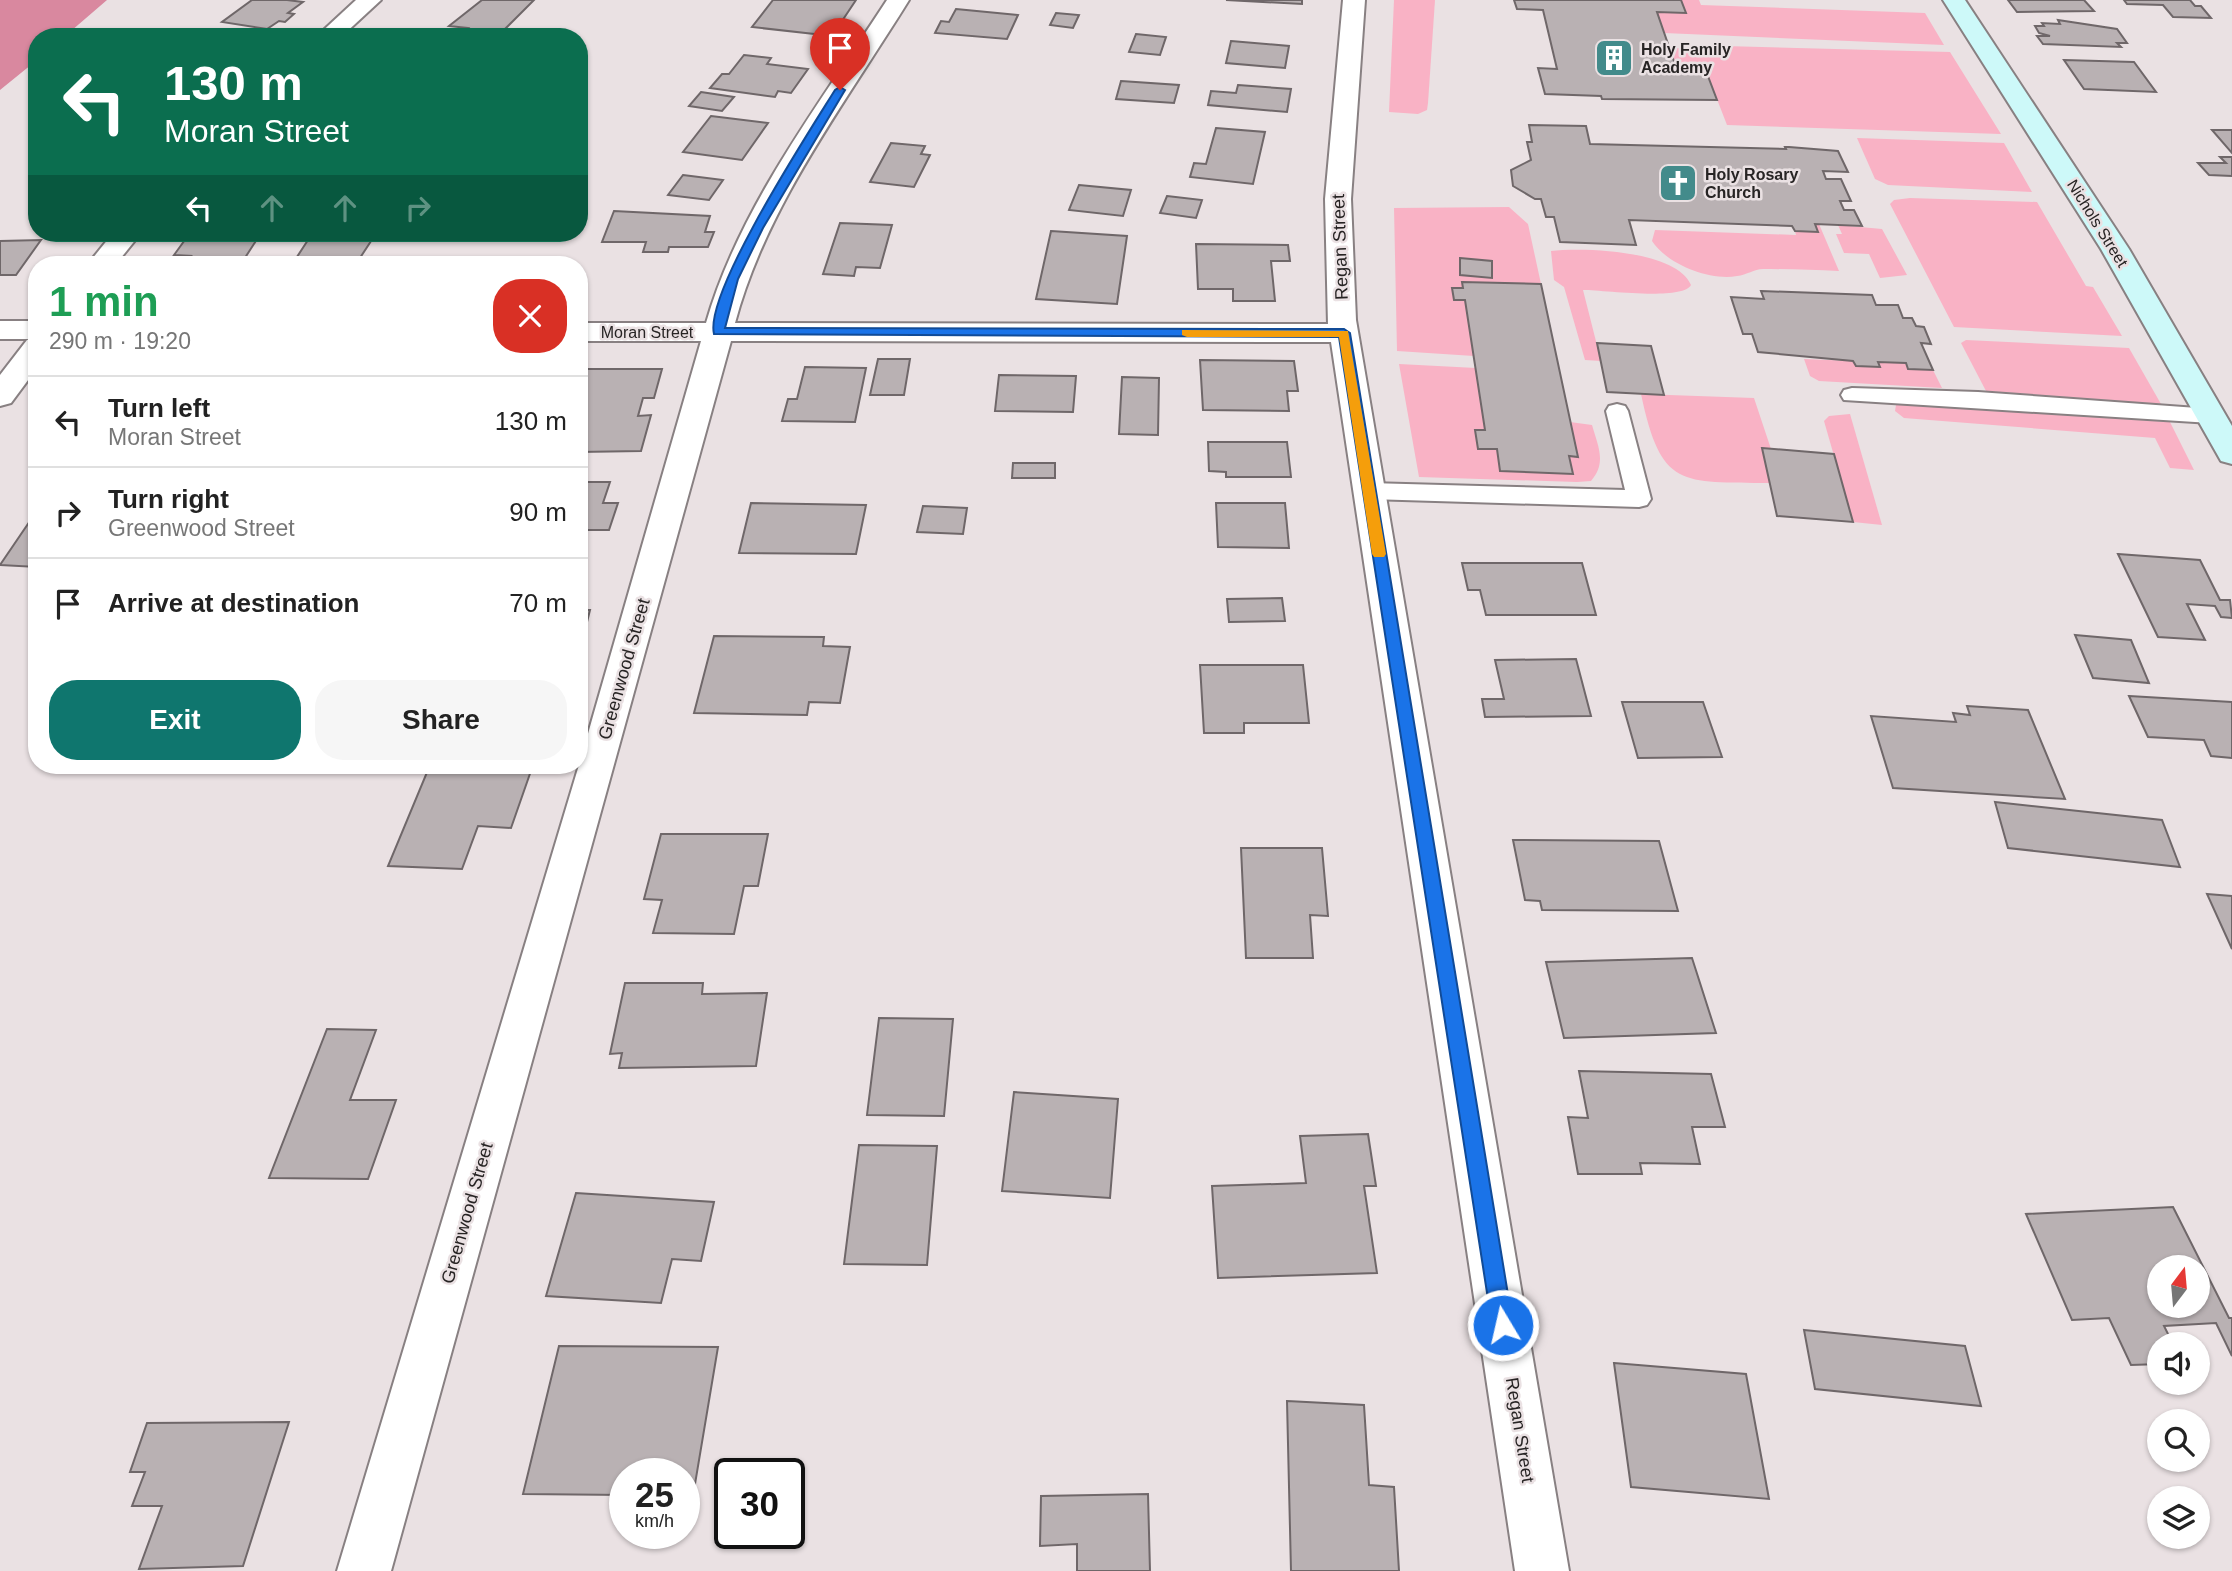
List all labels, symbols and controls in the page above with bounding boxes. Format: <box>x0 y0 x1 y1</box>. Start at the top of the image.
pin <box>810 18 870 90</box>
icon: arrive <box>821 29 859 67</box>
building icon: Holy Family Academy <box>1593 37 1635 79</box>
place label: Holy Family Academy <box>1641 41 1731 76</box>
icon: left <box>49 56 140 147</box>
text: 130 m <box>164 56 303 110</box>
text: Moran Street <box>164 113 349 149</box>
church icon: Holy Rosary Church <box>1657 162 1699 204</box>
place label: Holy Rosary Church <box>1705 166 1798 201</box>
street label: Nichols Street <box>2064 177 2131 270</box>
icon: left <box>180 189 218 227</box>
icon: ahead <box>253 189 291 227</box>
icon: ahead <box>326 189 364 227</box>
icon: right <box>399 189 437 227</box>
street label: Regan Street <box>1328 194 1352 300</box>
text: 1 min <box>49 278 159 325</box>
button: close <box>493 279 567 353</box>
street label: Moran Street <box>601 324 694 341</box>
text: 290 m · 19:20 <box>49 328 191 354</box>
text: Turn left <box>108 393 210 423</box>
icon: left <box>49 403 87 441</box>
text: 130 m <box>495 406 567 436</box>
text: Moran Street <box>108 424 241 450</box>
text: Turn right <box>108 484 229 514</box>
icon: right <box>49 494 87 532</box>
text: 90 m <box>509 497 567 527</box>
text: Greenwood Street <box>108 515 295 541</box>
icon: arrive <box>49 585 87 623</box>
text: Arrive at destination <box>108 588 359 618</box>
text: 70 m <box>509 588 567 618</box>
street label: Greenwood Street <box>594 596 654 742</box>
button: Exit <box>49 680 301 760</box>
button: Share <box>315 680 567 760</box>
street label: Greenwood Street <box>437 1140 497 1286</box>
north arrow <box>2147 1255 2210 1318</box>
map controls <box>2147 1255 2210 1549</box>
position arrow <box>1466 1288 1540 1362</box>
button: sound <box>2147 1332 2210 1395</box>
street label: Regan Street <box>1502 1376 1538 1484</box>
button: search <box>2147 1409 2210 1472</box>
speed limit sign: 30 <box>714 1458 805 1549</box>
text: 25 <box>635 1475 674 1514</box>
button: layers <box>2147 1486 2210 1549</box>
text: km/h <box>635 1511 674 1531</box>

